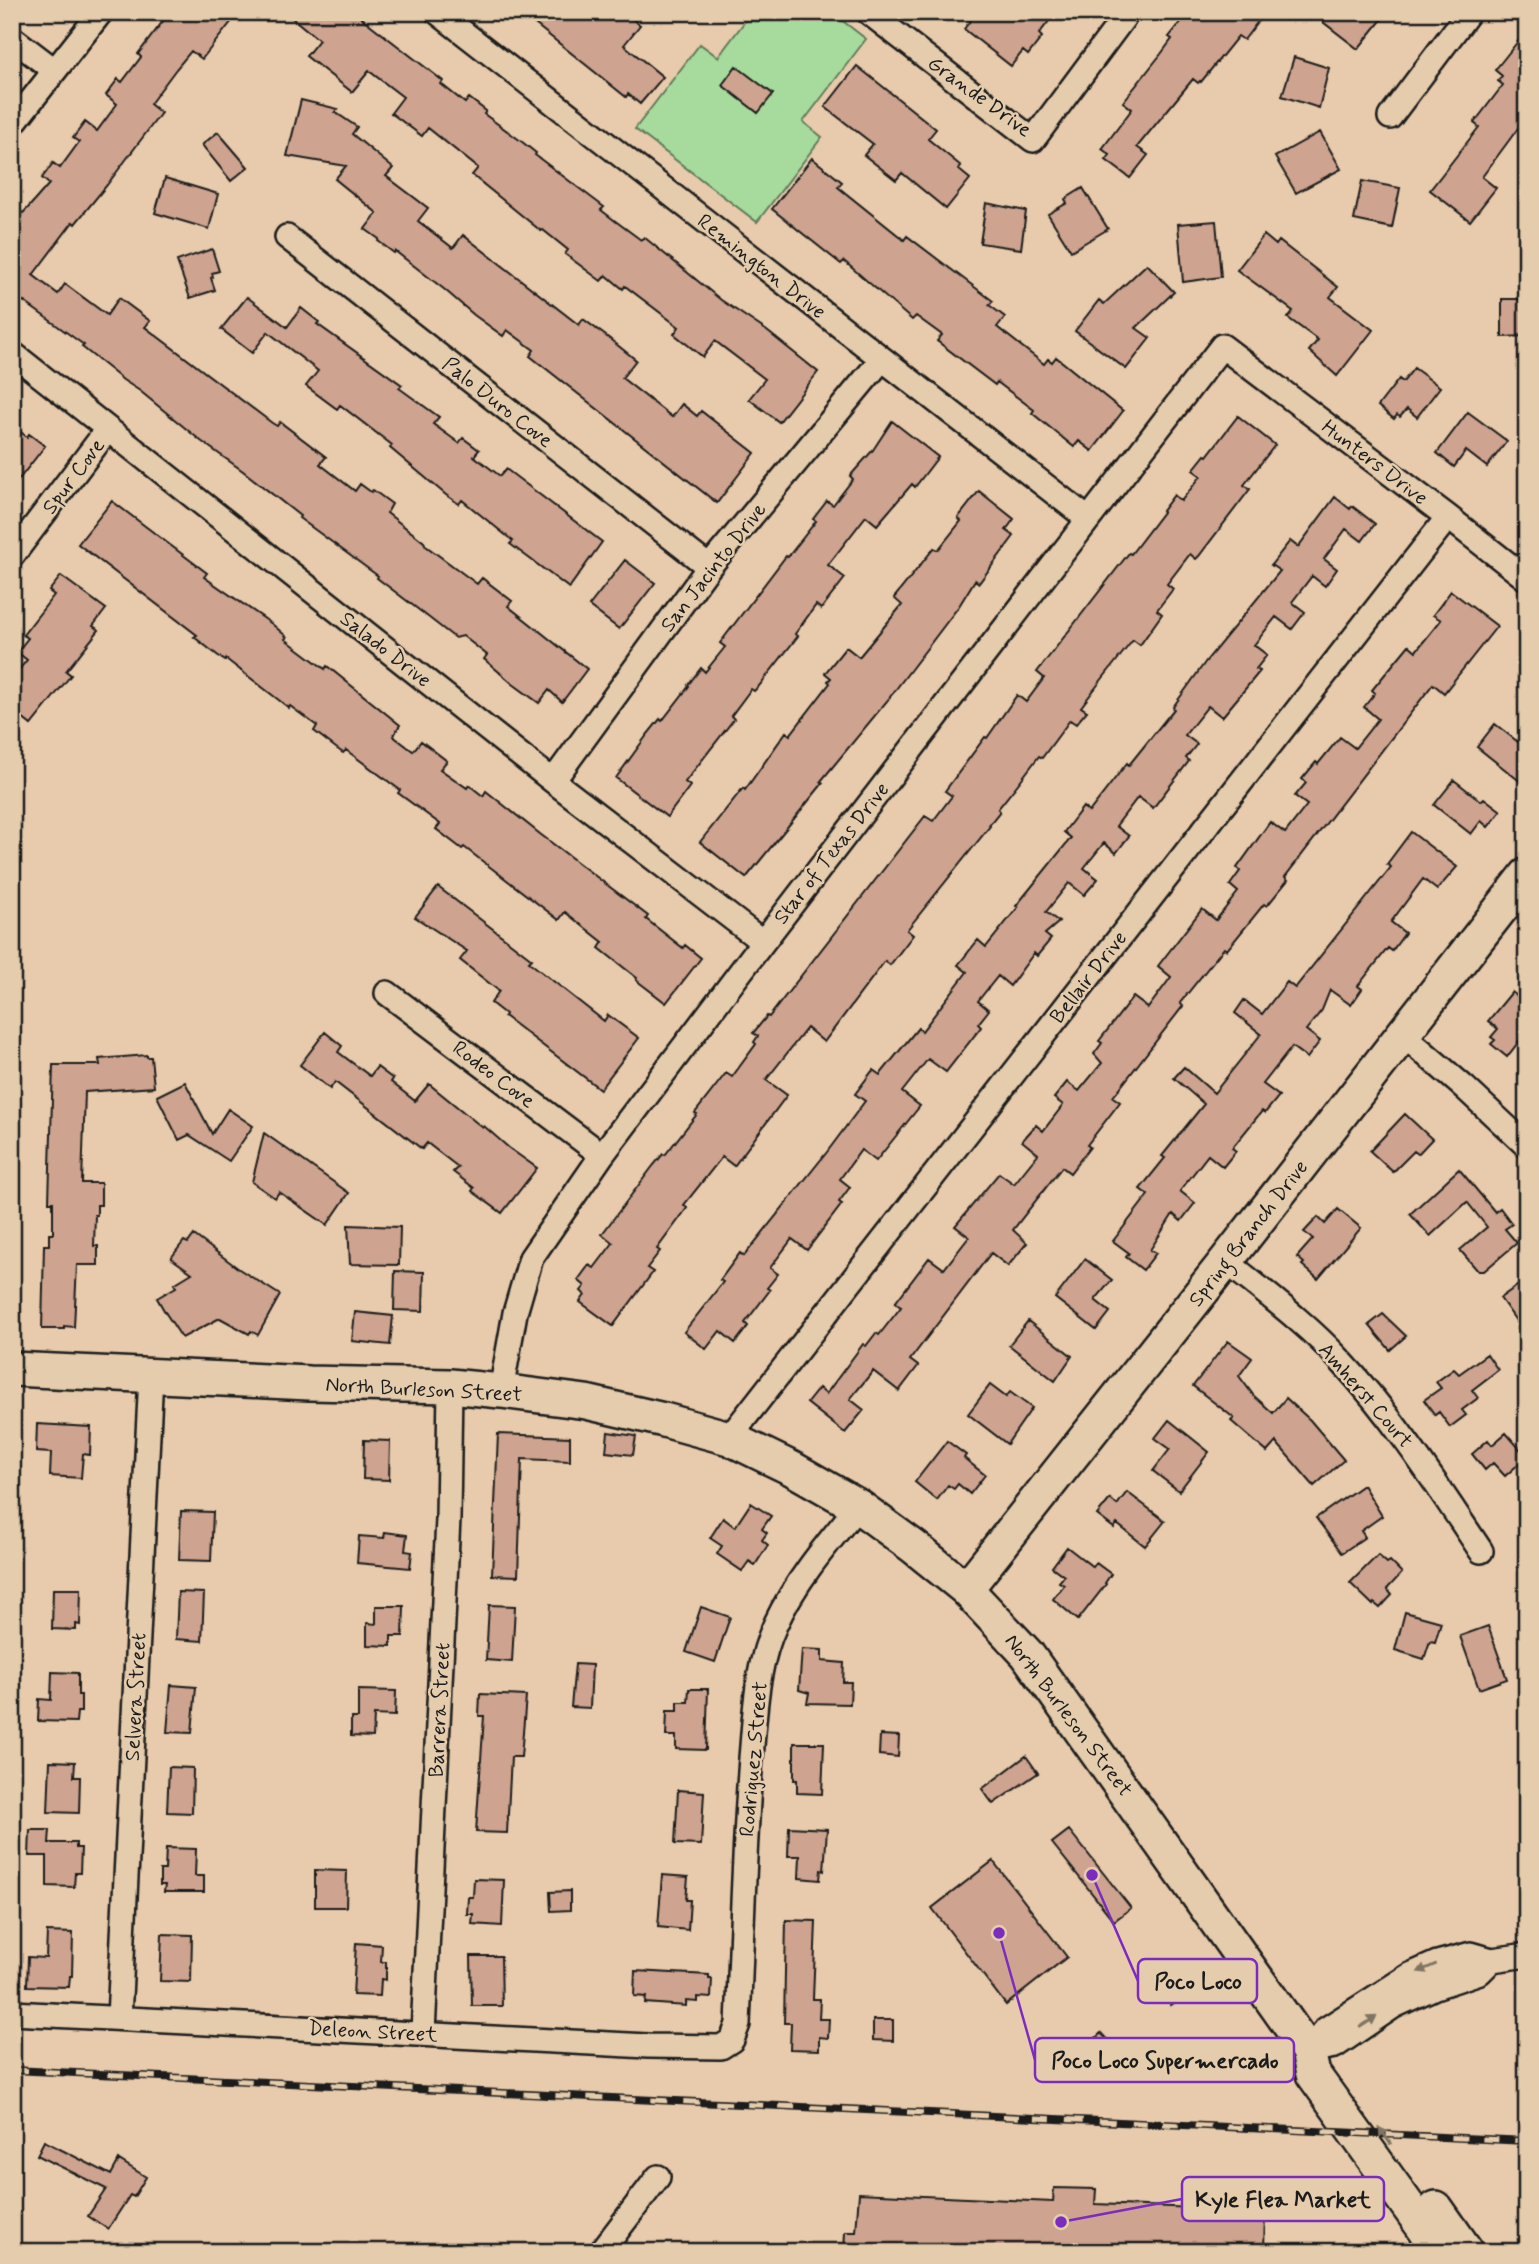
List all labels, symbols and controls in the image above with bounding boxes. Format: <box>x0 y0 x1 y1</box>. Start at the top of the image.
street label: Grande Drive <box>922 49 1037 144</box>
street label: Remington Drive <box>691 208 832 326</box>
street label: Palo Duro Cove <box>436 351 558 455</box>
street label: Hunters Drive <box>1315 414 1433 512</box>
street label: Spur Cove <box>36 433 111 520</box>
street label: San Jacinto Drive <box>654 497 773 638</box>
street label: Salado Drive <box>334 605 437 694</box>
street label: Star of Texas Drive <box>767 777 896 930</box>
street label: Bellair Drive <box>1044 925 1134 1030</box>
street label: Rodeo Cove <box>446 1035 540 1115</box>
street label: Spring Branch Drive <box>1183 1154 1317 1314</box>
street label: Amherst Court <box>1312 1337 1419 1454</box>
street label: North Burleson Street <box>325 1371 523 1409</box>
street label: North Burleson Street <box>998 1629 1139 1803</box>
street label: Selvera Street <box>119 1632 153 1762</box>
street label: Barrera Street <box>422 1642 458 1778</box>
street label: Rodriguez Street <box>733 1680 775 1838</box>
callout: Poco Loco <box>1138 1959 1257 2003</box>
one-way arrow <box>1417 1962 1438 1973</box>
text: Poco Loco <box>1154 1968 1242 1998</box>
street label: Deleon Street <box>308 2015 439 2049</box>
one-way arrow <box>1359 2016 1378 2029</box>
callout: Poco Loco Supermercado <box>1035 2038 1294 2082</box>
text: Poco Loco Supermercado <box>1051 2047 1279 2077</box>
one-way arrow <box>1378 2127 1392 2145</box>
callout: Kyle Flea Market <box>1182 2177 1384 2221</box>
text: Kyle Flea Market <box>1195 2186 1371 2216</box>

